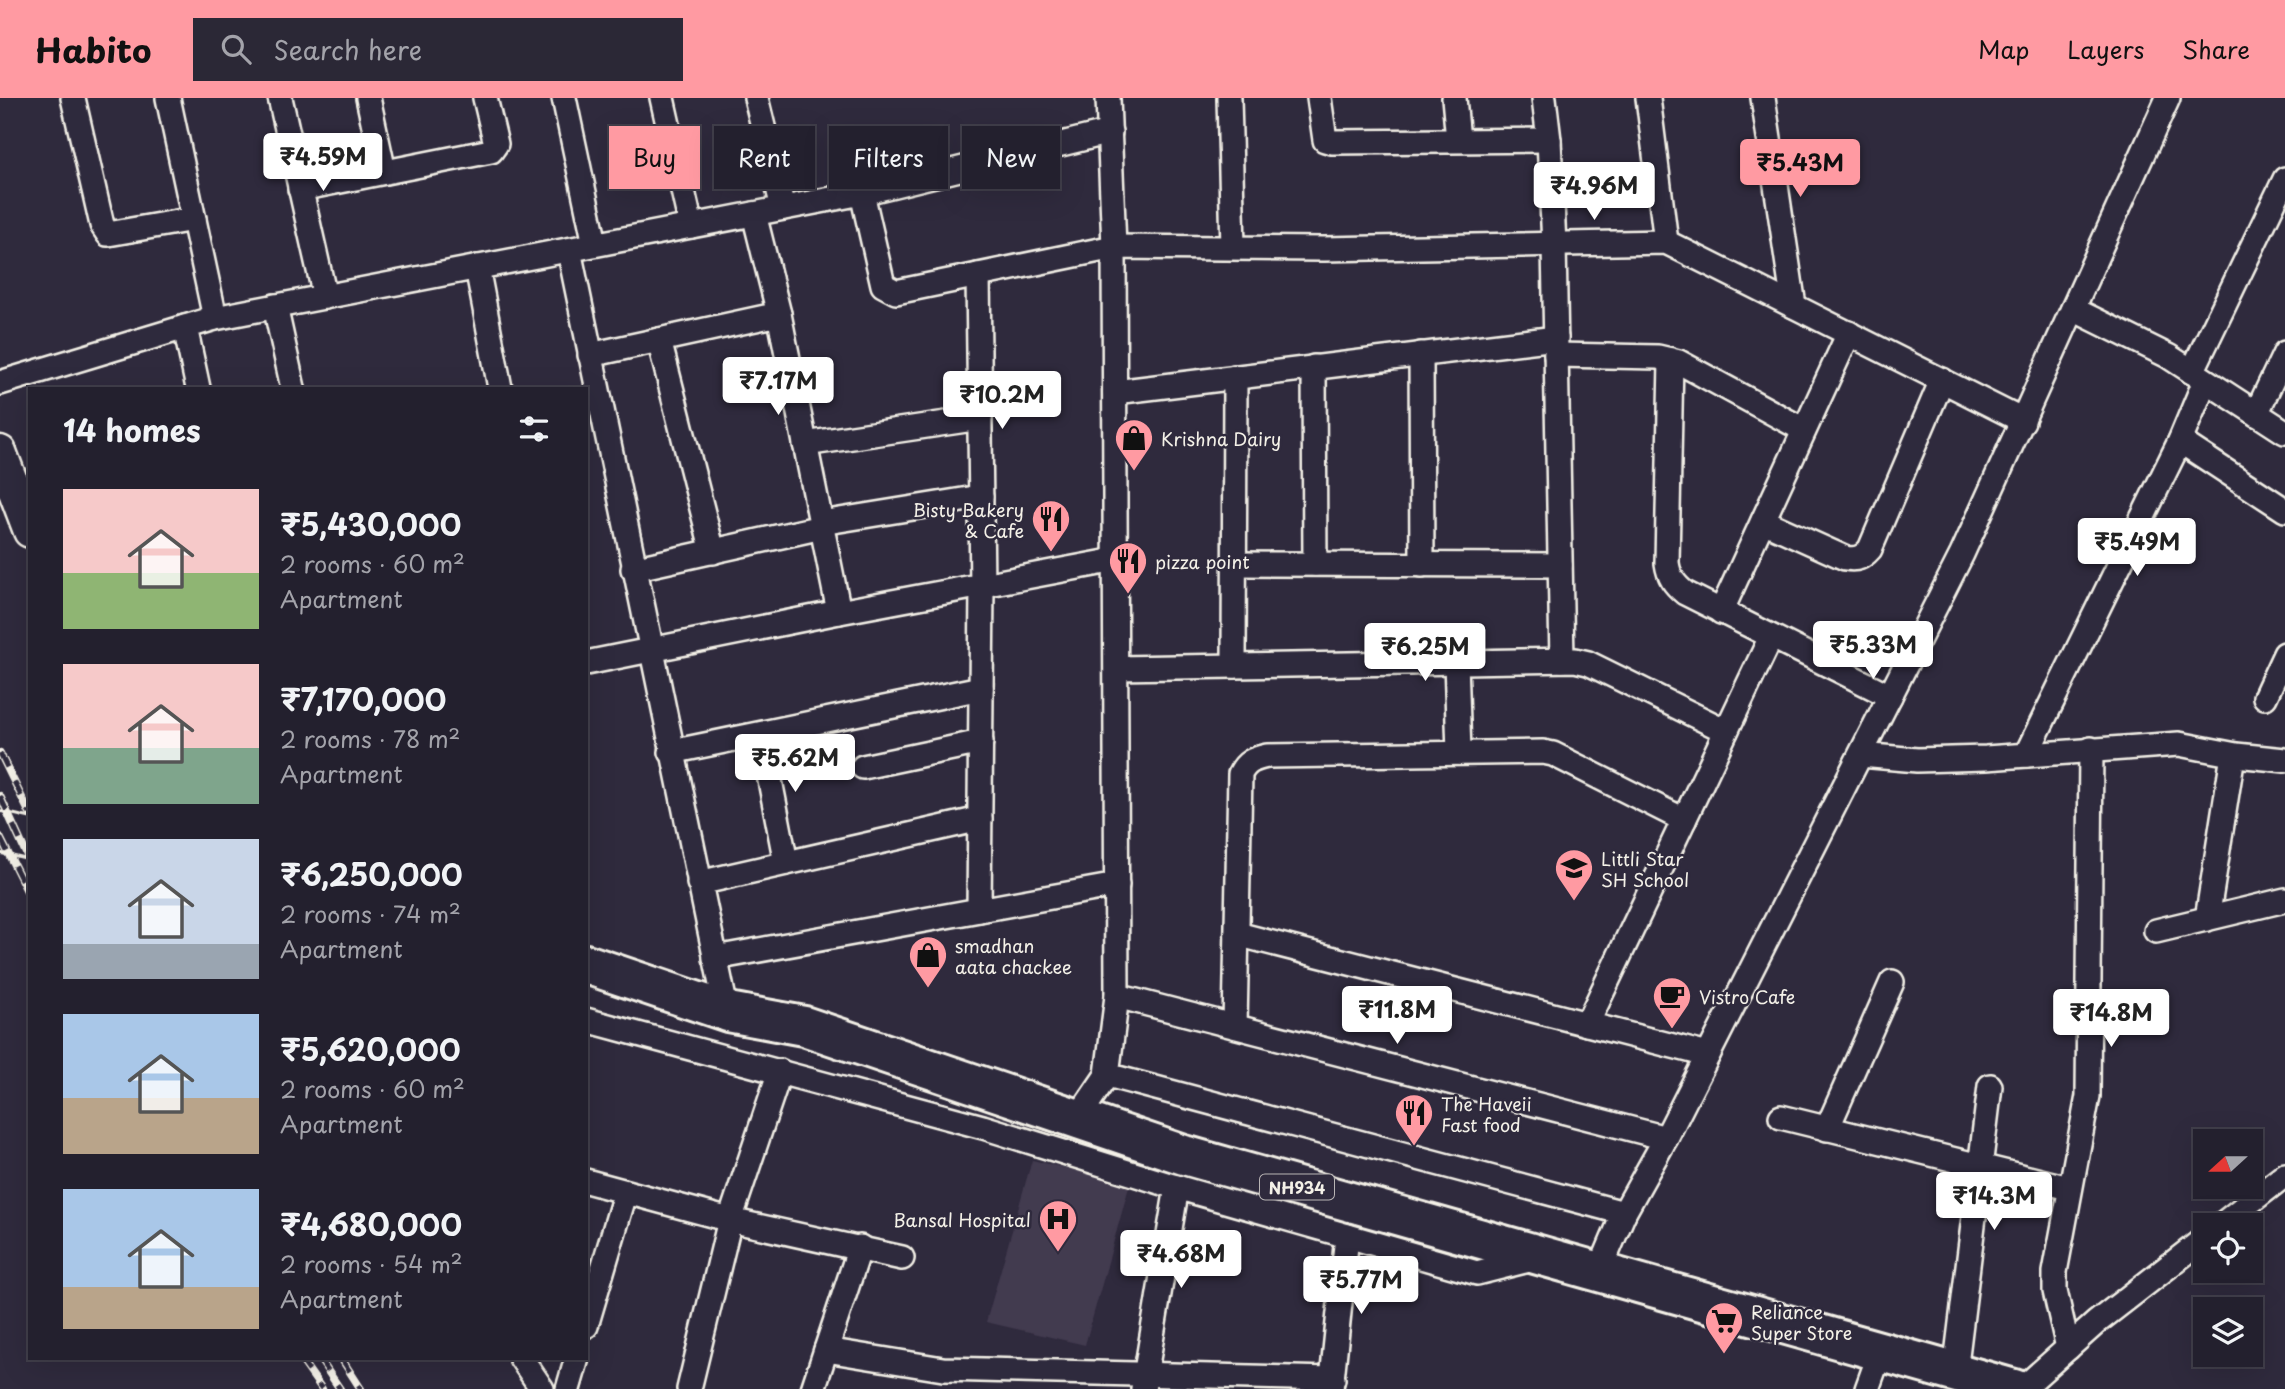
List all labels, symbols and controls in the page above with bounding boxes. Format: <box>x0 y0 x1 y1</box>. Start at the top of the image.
search box <box>193 18 683 81</box>
text: Habito <box>35 24 151 74</box>
icon: search <box>217 30 255 68</box>
text: Search here <box>273 30 422 69</box>
text: Map <box>1978 31 2029 67</box>
text: Layers <box>2067 31 2144 67</box>
text: Share <box>2182 31 2250 67</box>
chip: Buy <box>609 126 700 189</box>
chip: Rent <box>714 126 815 189</box>
chip: Filters <box>829 126 948 189</box>
chip: New <box>962 126 1060 189</box>
pin: ₹4.59M <box>266 134 380 193</box>
text: ₹4.59M <box>279 138 367 173</box>
pin: ₹5.43M <box>1743 140 1857 199</box>
text: ₹5.43M <box>1756 144 1844 179</box>
pin: ₹4.96M <box>1537 162 1651 222</box>
text: ₹4.96M <box>1550 167 1638 202</box>
pin: ₹7.17M <box>721 358 835 417</box>
text: ₹7.17M <box>739 362 817 397</box>
pin: ₹10.2M <box>945 372 1059 431</box>
text: ₹10.2M <box>959 376 1045 411</box>
text: 14 homes <box>63 407 201 452</box>
icon: filters <box>515 410 553 448</box>
shop icon: Krishna Dairy <box>1113 417 1155 472</box>
place label: Krishna Dairy <box>1161 425 1281 452</box>
place label: Bisty Bakery & Cafe <box>913 496 1024 544</box>
restaurant icon: Bisty Bakery & Cafe <box>1030 498 1072 553</box>
text: ₹5,430,000 <box>280 501 461 546</box>
icon: home <box>119 517 203 601</box>
pin: ₹5.49M <box>2080 518 2194 578</box>
text: ₹5.49M <box>2094 523 2180 558</box>
restaurant icon: pizza point <box>1107 540 1149 595</box>
text: 2 rooms · 60 m² <box>280 546 465 581</box>
place label: pizza point <box>1155 548 1250 575</box>
text: Apartment <box>280 581 403 616</box>
pin: ₹5.33M <box>1816 622 1930 681</box>
pin: ₹6.25M <box>1368 624 1482 683</box>
text: ₹5.33M <box>1829 626 1917 661</box>
text: ₹6.25M <box>1380 628 1470 663</box>
text: ₹7,170,000 <box>280 676 446 721</box>
icon: home <box>119 692 203 776</box>
text: 2 rooms · 78 m² <box>280 721 460 756</box>
pin: ₹5.62M <box>738 734 852 794</box>
text: ₹5.62M <box>751 739 839 774</box>
text: Apartment <box>280 756 403 791</box>
place label: Littli Star SH School <box>1601 845 1689 893</box>
school or university icon: Littli Star SH School <box>1553 847 1595 902</box>
text: ₹6,250,000 <box>280 851 463 896</box>
icon: home <box>119 867 203 951</box>
text: 2 rooms · 74 m² <box>280 896 461 931</box>
text: Apartment <box>280 931 403 966</box>
place label: smadhan aata chackee <box>955 932 1072 980</box>
shop icon: smadhan aata chackee <box>907 934 949 989</box>
cafe icon: Vistro Cafe <box>1651 975 1693 1030</box>
place label: Vistro Cafe <box>1699 983 1795 1010</box>
pin: ₹11.8M <box>1340 986 1454 1046</box>
pin: ₹14.8M <box>2054 990 2168 1049</box>
text: ₹11.8M <box>1358 991 1436 1026</box>
text: ₹14.8M <box>2069 994 2153 1029</box>
text: ₹5,620,000 <box>280 1026 461 1071</box>
icon: home <box>119 1042 203 1126</box>
text: 2 rooms · 60 m² <box>280 1071 465 1106</box>
place label: The Haveii Fast food <box>1441 1090 1532 1138</box>
restaurant icon: The Haveii Fast food <box>1393 1092 1435 1147</box>
text: Apartment <box>280 1106 403 1141</box>
north arrow <box>2193 1129 2263 1199</box>
map controls <box>2193 1129 2263 1367</box>
pin: ₹14.3M <box>1937 1172 2051 1232</box>
road number: NH934 <box>1260 1175 1334 1200</box>
text: ₹14.3M <box>1952 1177 2036 1212</box>
hospital icon: Bansal Hospital <box>1037 1198 1079 1253</box>
text: ₹4,680,000 <box>280 1201 462 1246</box>
place label: Bansal Hospital <box>893 1206 1031 1233</box>
button: locate <box>2193 1213 2263 1283</box>
icon: home <box>119 1217 203 1301</box>
pin: ₹4.68M <box>1124 1230 1238 1290</box>
text: ₹4.68M <box>1136 1235 1226 1270</box>
text: 2 rooms · 54 m² <box>280 1246 463 1281</box>
pin: ₹5.77M <box>1304 1256 1418 1316</box>
text: ₹5.77M <box>1319 1261 1403 1296</box>
text: Apartment <box>280 1281 403 1316</box>
button: layers <box>2193 1297 2263 1367</box>
place label: Reliance Super Store <box>1751 1298 1852 1346</box>
supermarket icon: Reliance Super Store <box>1703 1300 1745 1355</box>

